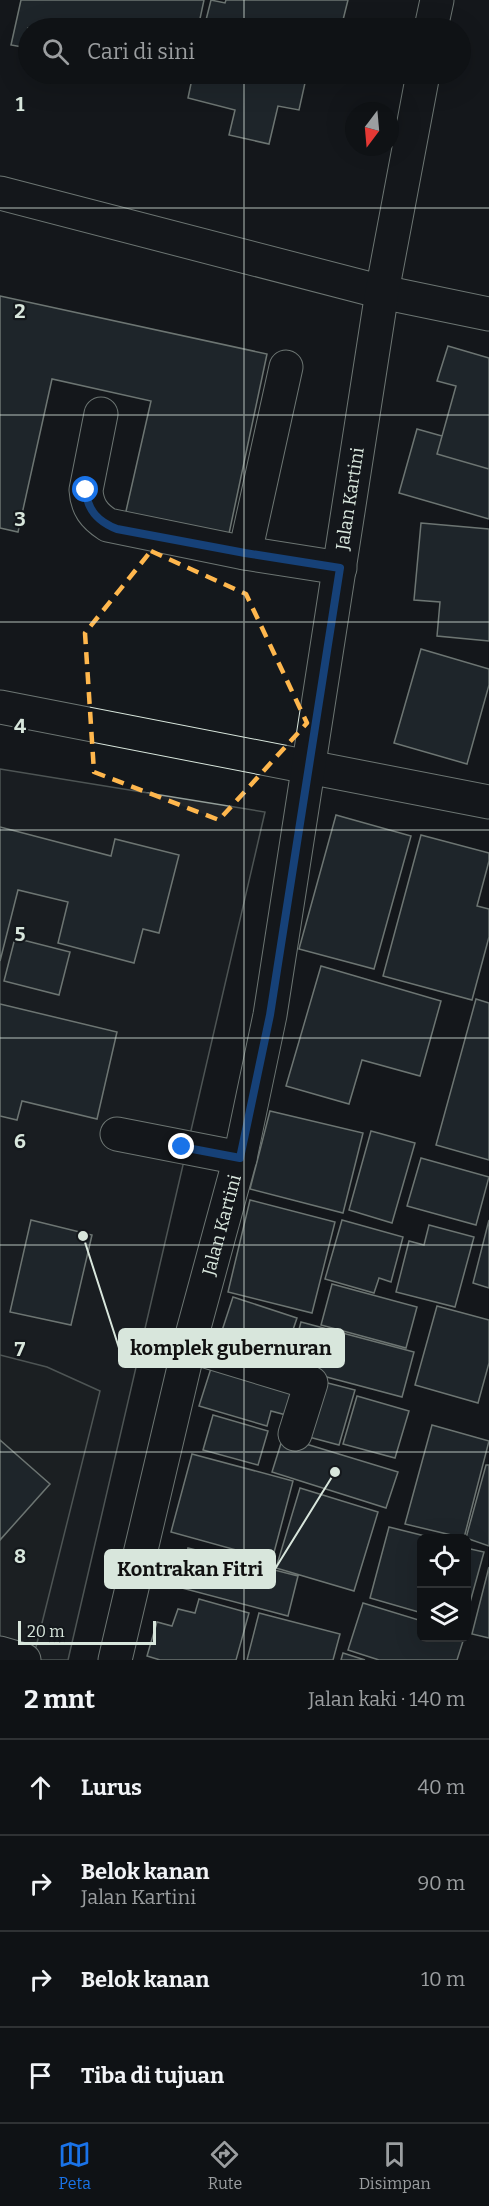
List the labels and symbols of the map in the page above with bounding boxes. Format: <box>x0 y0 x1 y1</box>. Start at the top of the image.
text: 1 <box>16 92 25 116</box>
north arrow <box>345 102 399 156</box>
text: 2 <box>14 299 26 323</box>
street label: Jalan Kartini <box>331 446 369 553</box>
route start <box>72 476 98 502</box>
text: 3 <box>14 507 26 531</box>
text: 4 <box>14 714 26 738</box>
text: 5 <box>15 922 26 946</box>
text: 6 <box>14 1129 26 1153</box>
route end <box>168 1133 194 1159</box>
street label: Jalan Kartini <box>197 1172 246 1279</box>
callout: komplek gubernuran <box>119 1329 344 1367</box>
text: komplek gubernuran <box>130 1336 332 1360</box>
text: 7 <box>15 1337 26 1361</box>
text: 8 <box>14 1544 26 1568</box>
callout: Kontrakan Fitri <box>105 1550 275 1588</box>
text: Kontrakan Fitri <box>117 1557 264 1581</box>
scale bar <box>18 1618 156 1646</box>

